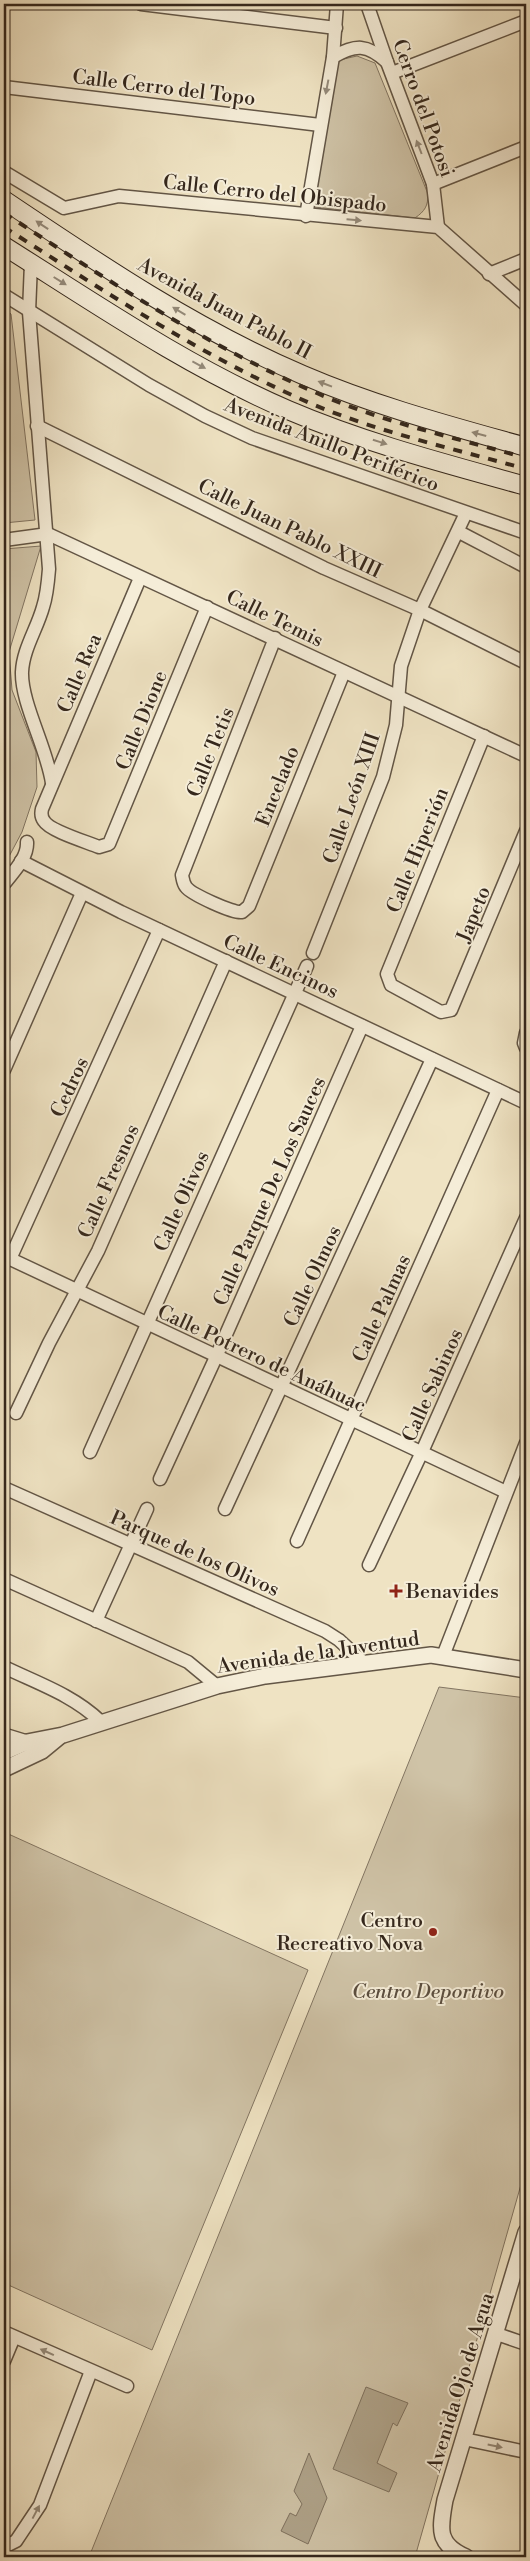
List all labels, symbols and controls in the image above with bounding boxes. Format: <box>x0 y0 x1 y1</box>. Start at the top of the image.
street label: Cerro del Potosi <box>386 36 459 181</box>
street label: Calle Cerro del Topo <box>71 65 257 112</box>
one-way arrow <box>323 79 331 94</box>
one-way arrow <box>415 139 422 154</box>
street label: Calle Cerro del Obispado <box>162 170 388 219</box>
one-way arrow <box>347 217 363 225</box>
one-way arrow <box>35 221 48 230</box>
street label: Avenida Juan Pablo II <box>132 252 316 366</box>
one-way arrow <box>53 276 66 286</box>
one-way arrow <box>173 307 186 316</box>
one-way arrow <box>191 361 206 369</box>
one-way arrow <box>317 380 332 388</box>
street label: Avenida Anillo Periférico <box>220 392 442 498</box>
one-way arrow <box>472 429 487 437</box>
one-way arrow <box>373 439 388 447</box>
street label: Calle Juan Pablo XXIII <box>193 474 386 585</box>
street label: Calle Temis <box>222 585 327 654</box>
street label: Calle Rea <box>53 629 109 717</box>
street label: Calle Dione <box>111 667 174 774</box>
street label: Calle Tetis <box>182 704 241 801</box>
street label: Calle León XIII <box>318 729 387 867</box>
street label: Encelado <box>251 743 306 830</box>
street label: Calle Hiperión <box>382 784 455 917</box>
street label: Japeto <box>451 883 497 947</box>
street label: Calle Encinos <box>219 930 342 1005</box>
street label: Cedros <box>46 1054 95 1122</box>
street label: Calle Parque De Los Sauces <box>208 1073 332 1310</box>
street label: Calle Fresnos <box>73 1121 146 1242</box>
street label: Calle Olivos <box>149 1147 216 1256</box>
street label: Calle Olmos <box>279 1222 348 1331</box>
street label: Calle Palmas <box>348 1251 417 1366</box>
street label: Calle Potrero de Anáhuac <box>153 1300 370 1419</box>
street label: Calle Sabinos <box>397 1325 469 1446</box>
street label: Parque de los Olivos <box>106 1506 283 1603</box>
place label: Benavides <box>405 1580 499 1605</box>
marker: Benavides <box>390 1585 402 1597</box>
street label: Avenida de la Juventud <box>215 1627 421 1680</box>
place label: Centro Recreativo Nova <box>276 1909 424 1957</box>
marker: Centro Recreativo Nova <box>427 1926 439 1938</box>
park label: Centro Deportivo <box>352 1980 504 2005</box>
street label: Avenida Ojo de Agua <box>422 2289 501 2476</box>
one-way arrow <box>40 2348 54 2356</box>
one-way arrow <box>487 2442 502 2450</box>
one-way arrow <box>32 2505 40 2519</box>

